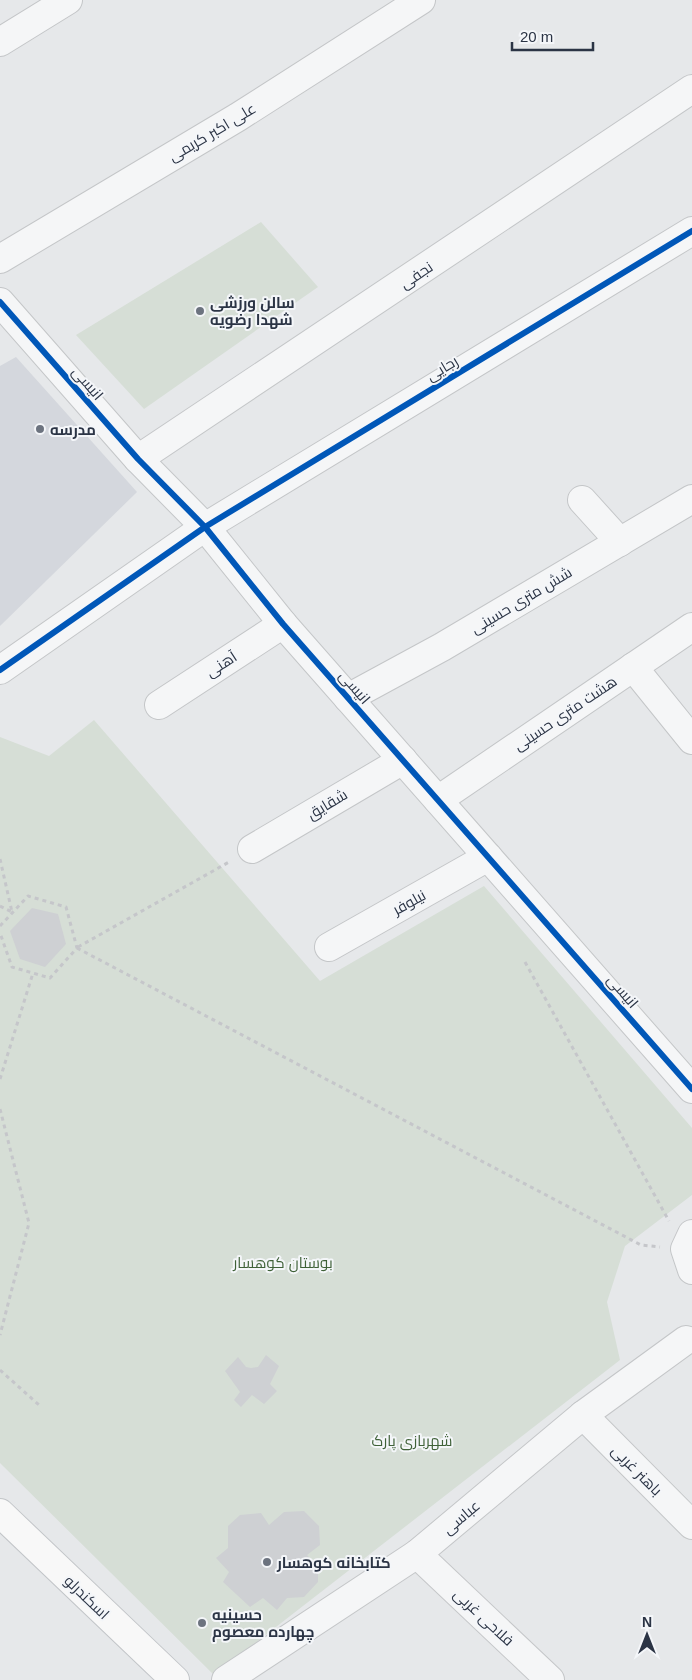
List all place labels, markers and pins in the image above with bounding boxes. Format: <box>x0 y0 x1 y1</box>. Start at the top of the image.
place label: سالن ورزشی شهدا رضویه <box>210 294 295 329</box>
marker: سالن ورزشی شهدا رضویه <box>194 305 206 317</box>
place label: مدرسه <box>50 421 96 439</box>
marker: مدرسه <box>34 423 46 435</box>
place label: کتابخانه کوهسار <box>276 1554 391 1572</box>
marker: کتابخانه کوهسار <box>261 1556 273 1568</box>
place label: حسینیه چهارده معصوم <box>212 1606 314 1643</box>
marker: حسینیه چهارده معصوم <box>196 1617 208 1629</box>

